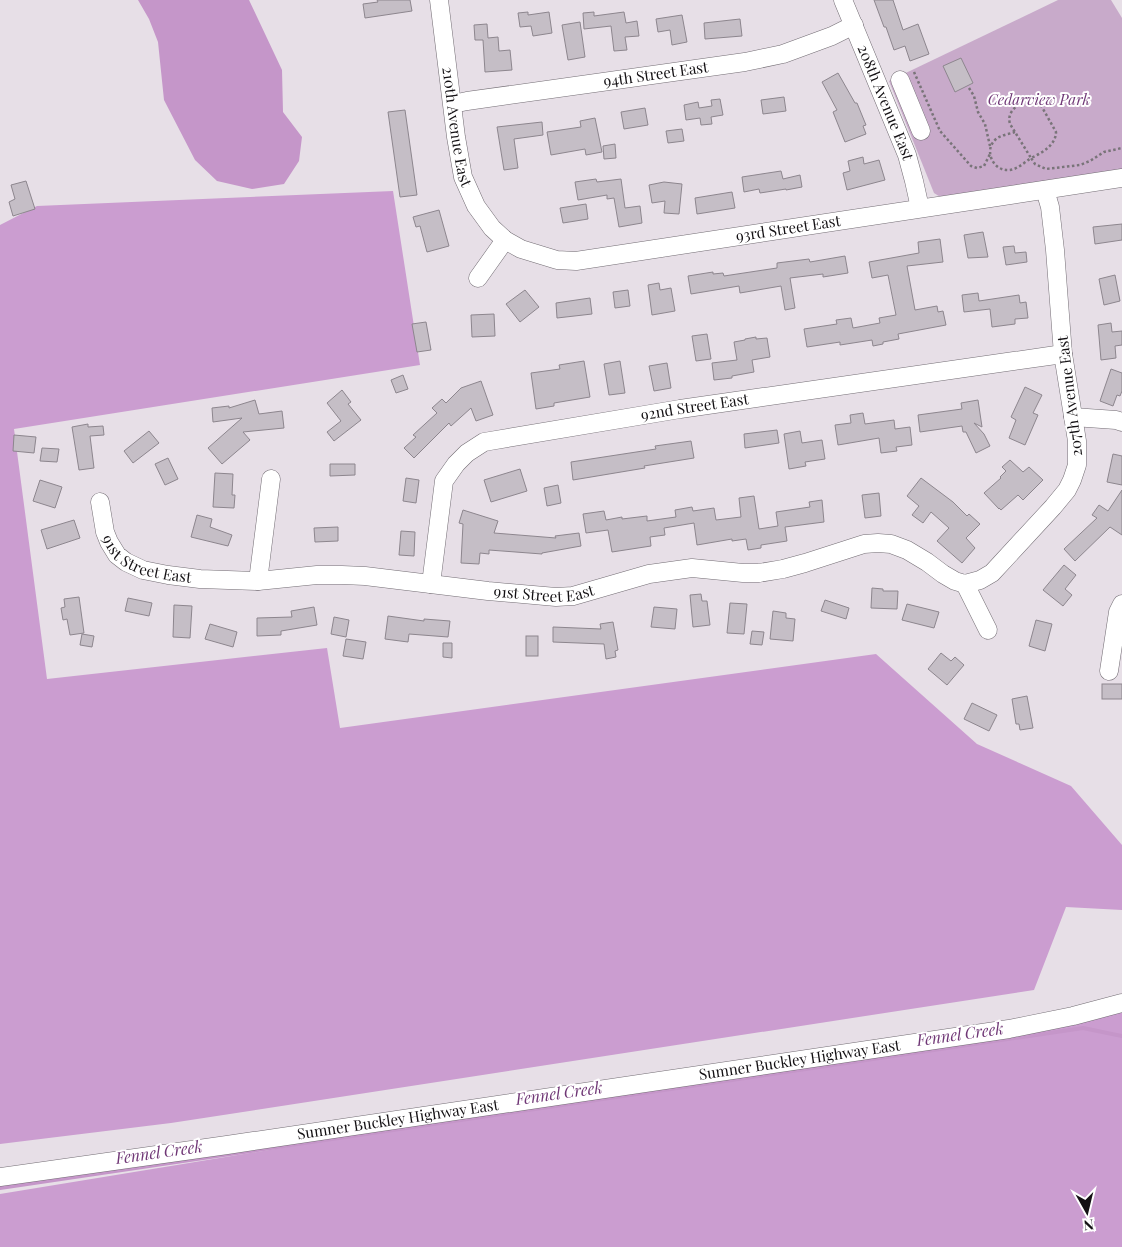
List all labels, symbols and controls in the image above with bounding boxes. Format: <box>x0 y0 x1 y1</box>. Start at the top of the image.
street label: 208th Avenue East <box>854 41 919 163</box>
street label: 94th Street East <box>602 56 710 91</box>
street label: 210th Avenue East <box>438 66 477 190</box>
park label: Cedarview Park <box>988 89 1091 109</box>
street label: 93rd Street East <box>734 210 843 246</box>
street label: 207th Avenue East <box>1052 334 1086 458</box>
street label: 92nd Street East <box>639 388 750 424</box>
street label: 91st Street East <box>98 532 193 587</box>
street label: 91st Street East <box>493 579 597 606</box>
water label: Fennel Creek <box>914 1017 1005 1050</box>
street label: Sumner Buckley Highway East <box>697 1034 902 1084</box>
water label: Fennel Creek <box>513 1076 604 1109</box>
street label: Sumner Buckley Highway East <box>296 1094 500 1143</box>
water label: Fennel Creek <box>113 1135 204 1168</box>
north arrow <box>1062 1187 1112 1237</box>
text: N <box>1083 1215 1095 1235</box>

